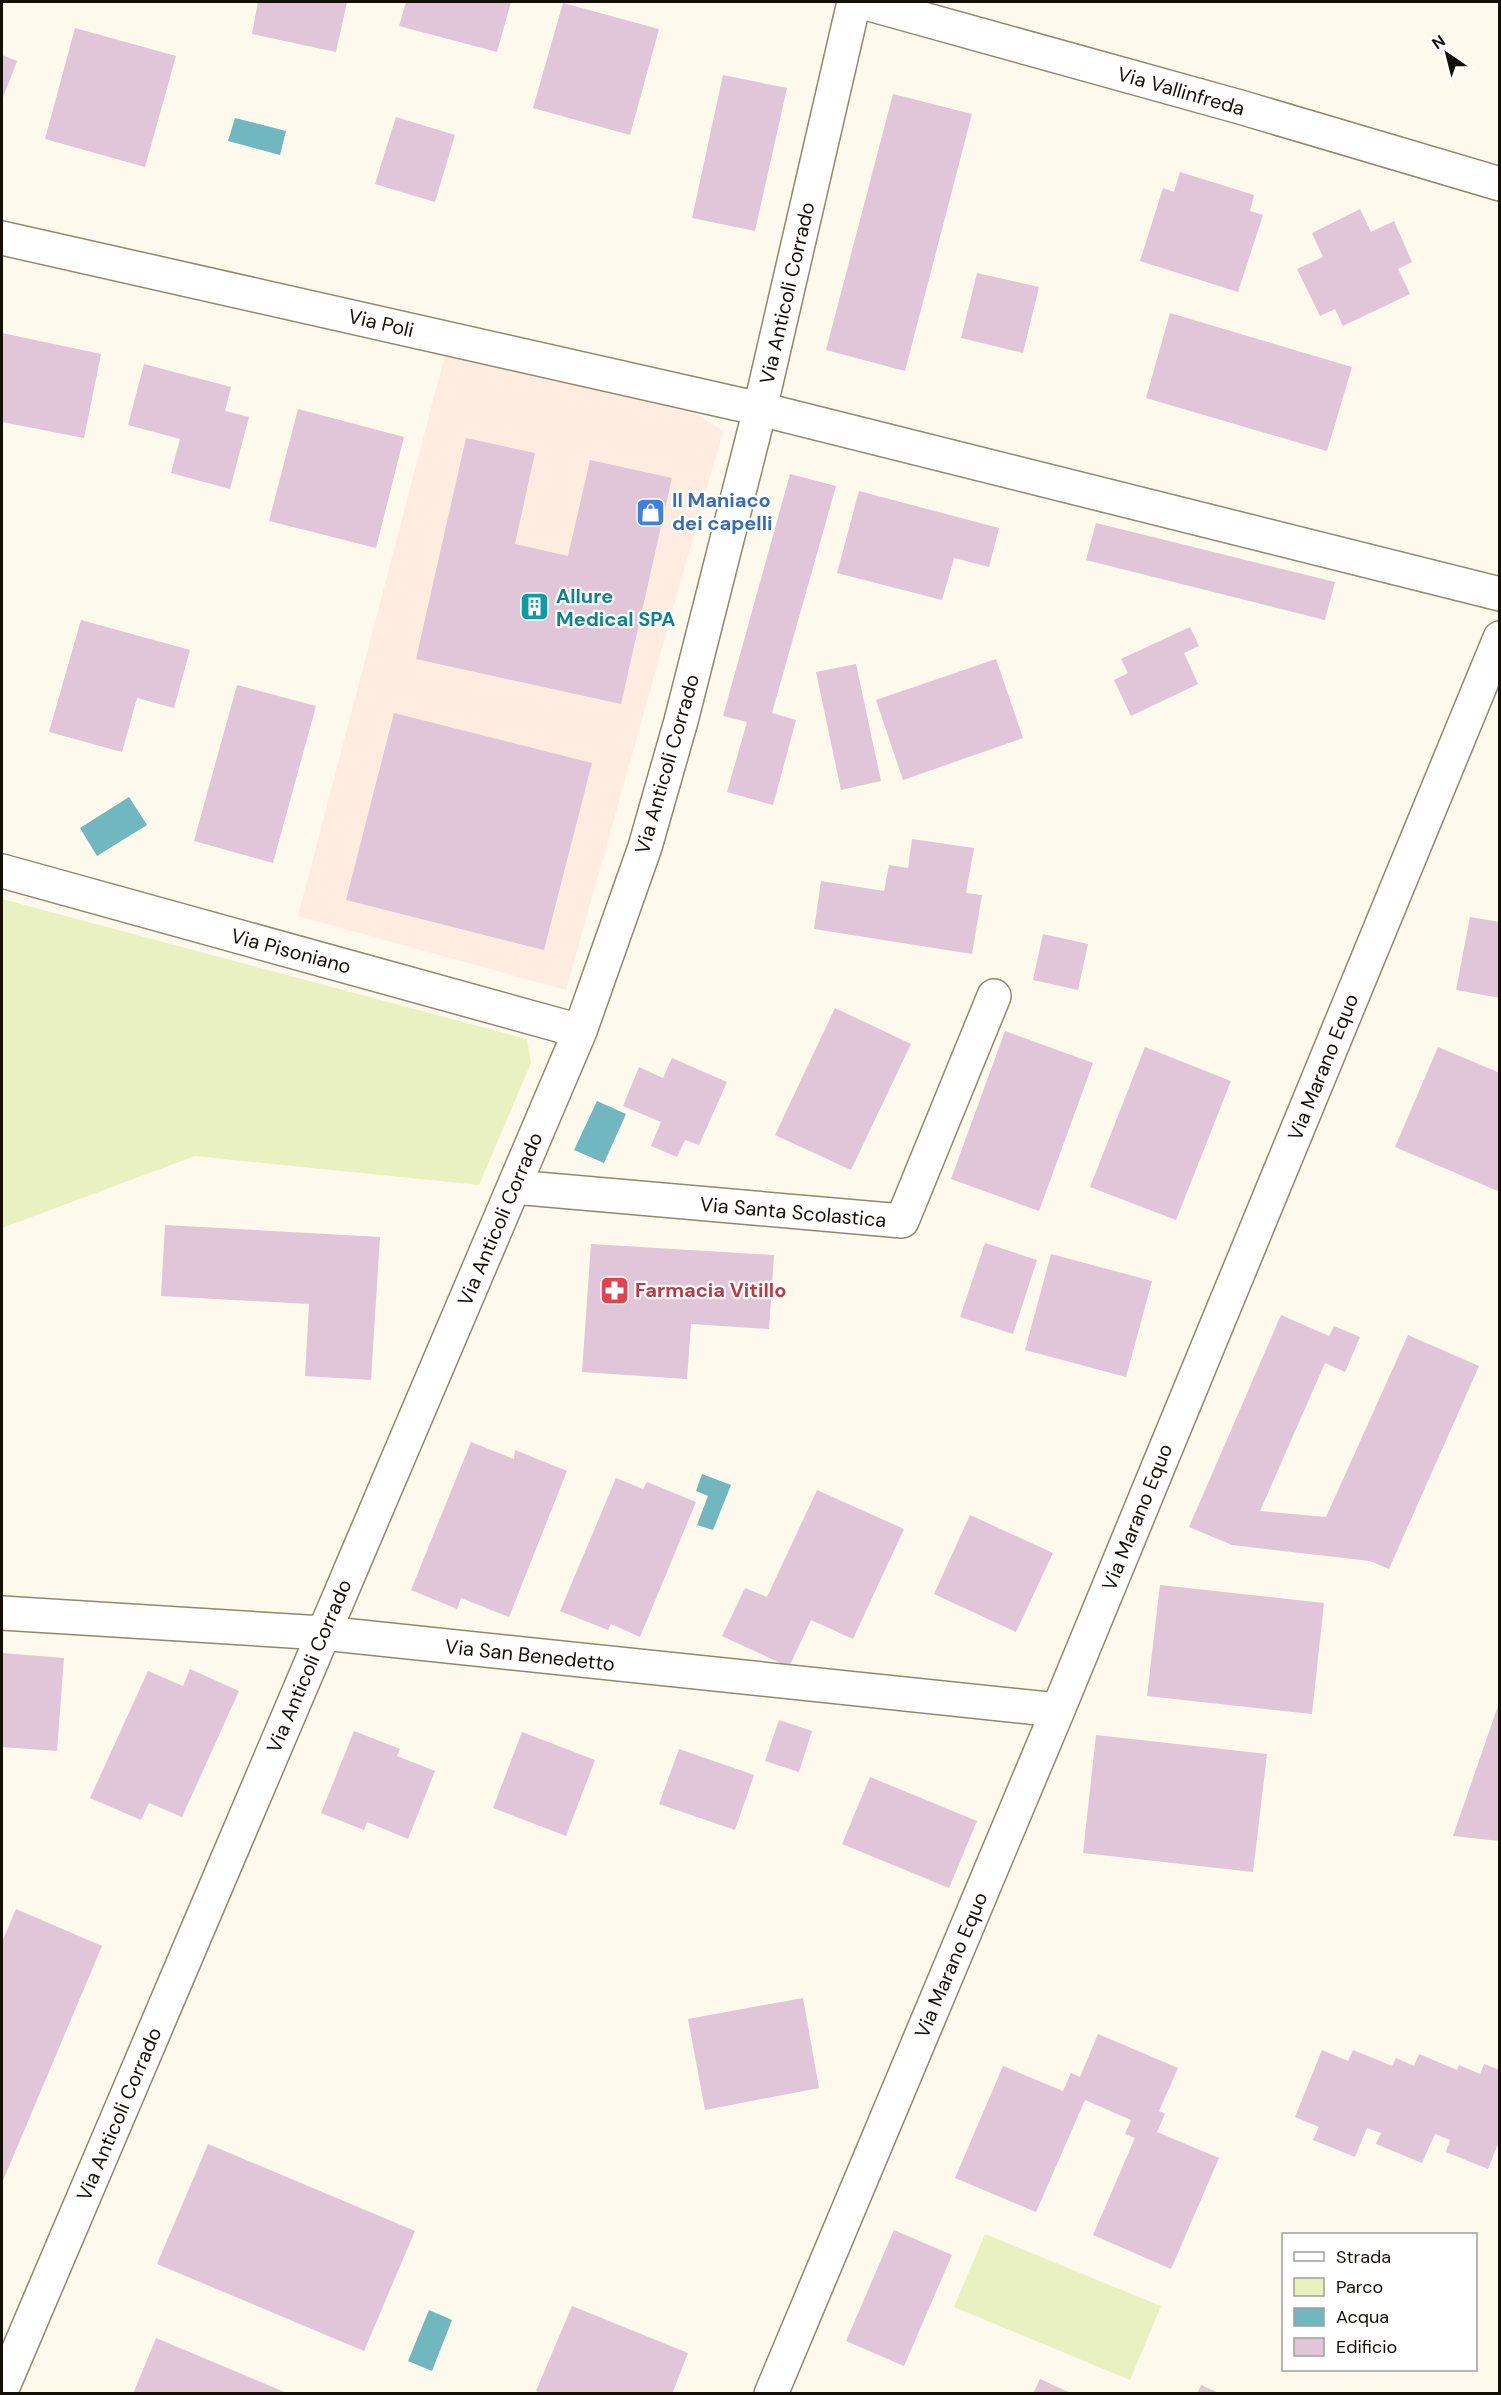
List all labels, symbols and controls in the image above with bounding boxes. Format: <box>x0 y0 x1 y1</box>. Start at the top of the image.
north arrow <box>1417 24 1477 84</box>
text: N <box>1428 30 1449 54</box>
street label: Via Vallinfreda <box>1114 60 1248 122</box>
street label: Via Anticoli Corrado <box>753 199 821 387</box>
street label: Via Poli <box>346 303 416 343</box>
place label: Il Maniaco dei capelli <box>672 487 772 536</box>
shop icon: Il Maniaco dei capelli <box>635 496 667 528</box>
place label: Allure Medical SPA <box>556 583 675 632</box>
building icon: Allure Medical SPA <box>519 591 551 623</box>
street label: Via Anticoli Corrado <box>629 671 705 857</box>
street label: Via Pisoniano <box>228 923 354 979</box>
street label: Via Marano Equo <box>1282 990 1364 1144</box>
street label: Via Anticoli Corrado <box>452 1128 548 1310</box>
street label: Via Santa Scolastica <box>699 1191 887 1233</box>
pharmacy icon: Farmacia Vitillo <box>598 1274 630 1306</box>
place label: Farmacia Vitillo <box>635 1277 786 1303</box>
street label: Via Marano Equo <box>1096 1440 1178 1594</box>
street label: Via Anticoli Corrado <box>261 1575 357 1757</box>
street label: Via San Benedetto <box>444 1633 616 1677</box>
street label: Via Marano Equo <box>909 1888 993 2042</box>
street label: Via Anticoli Corrado <box>71 2023 167 2205</box>
legend <box>1282 2233 1477 2371</box>
text: Strada <box>1336 2245 1391 2269</box>
text: Parco <box>1336 2275 1383 2299</box>
text: Acqua <box>1336 2305 1389 2329</box>
text: Edificio <box>1336 2335 1397 2359</box>

